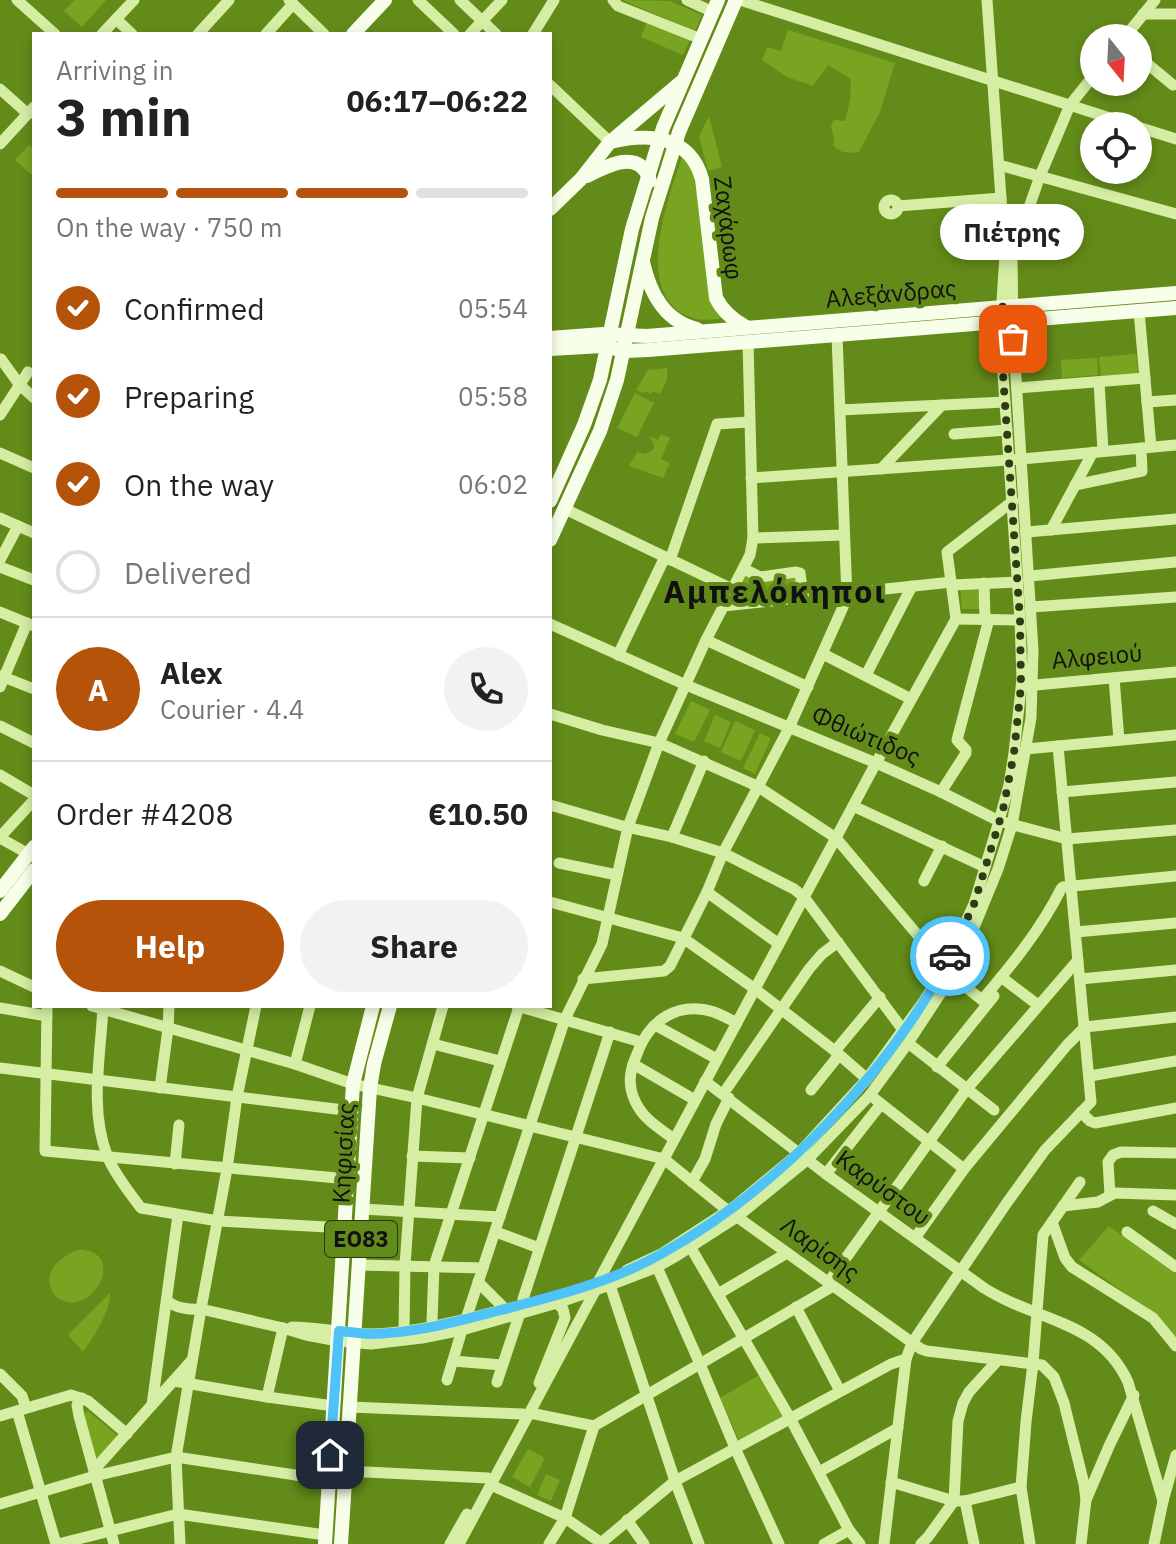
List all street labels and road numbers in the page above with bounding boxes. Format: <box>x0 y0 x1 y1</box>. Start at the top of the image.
street label: Ζαχάρωφ <box>707 174 751 281</box>
street label: Αλεξάνδρας <box>824 271 958 315</box>
street label: Αλφειού <box>1050 636 1144 676</box>
street label: Φθιώτιδος <box>807 698 926 772</box>
street label: Κηφισίας <box>324 1102 362 1204</box>
street label: Καρύστου <box>830 1142 937 1232</box>
street label: Λαρίσης <box>775 1209 867 1288</box>
road number: ΕΟ83 <box>325 1221 397 1257</box>

